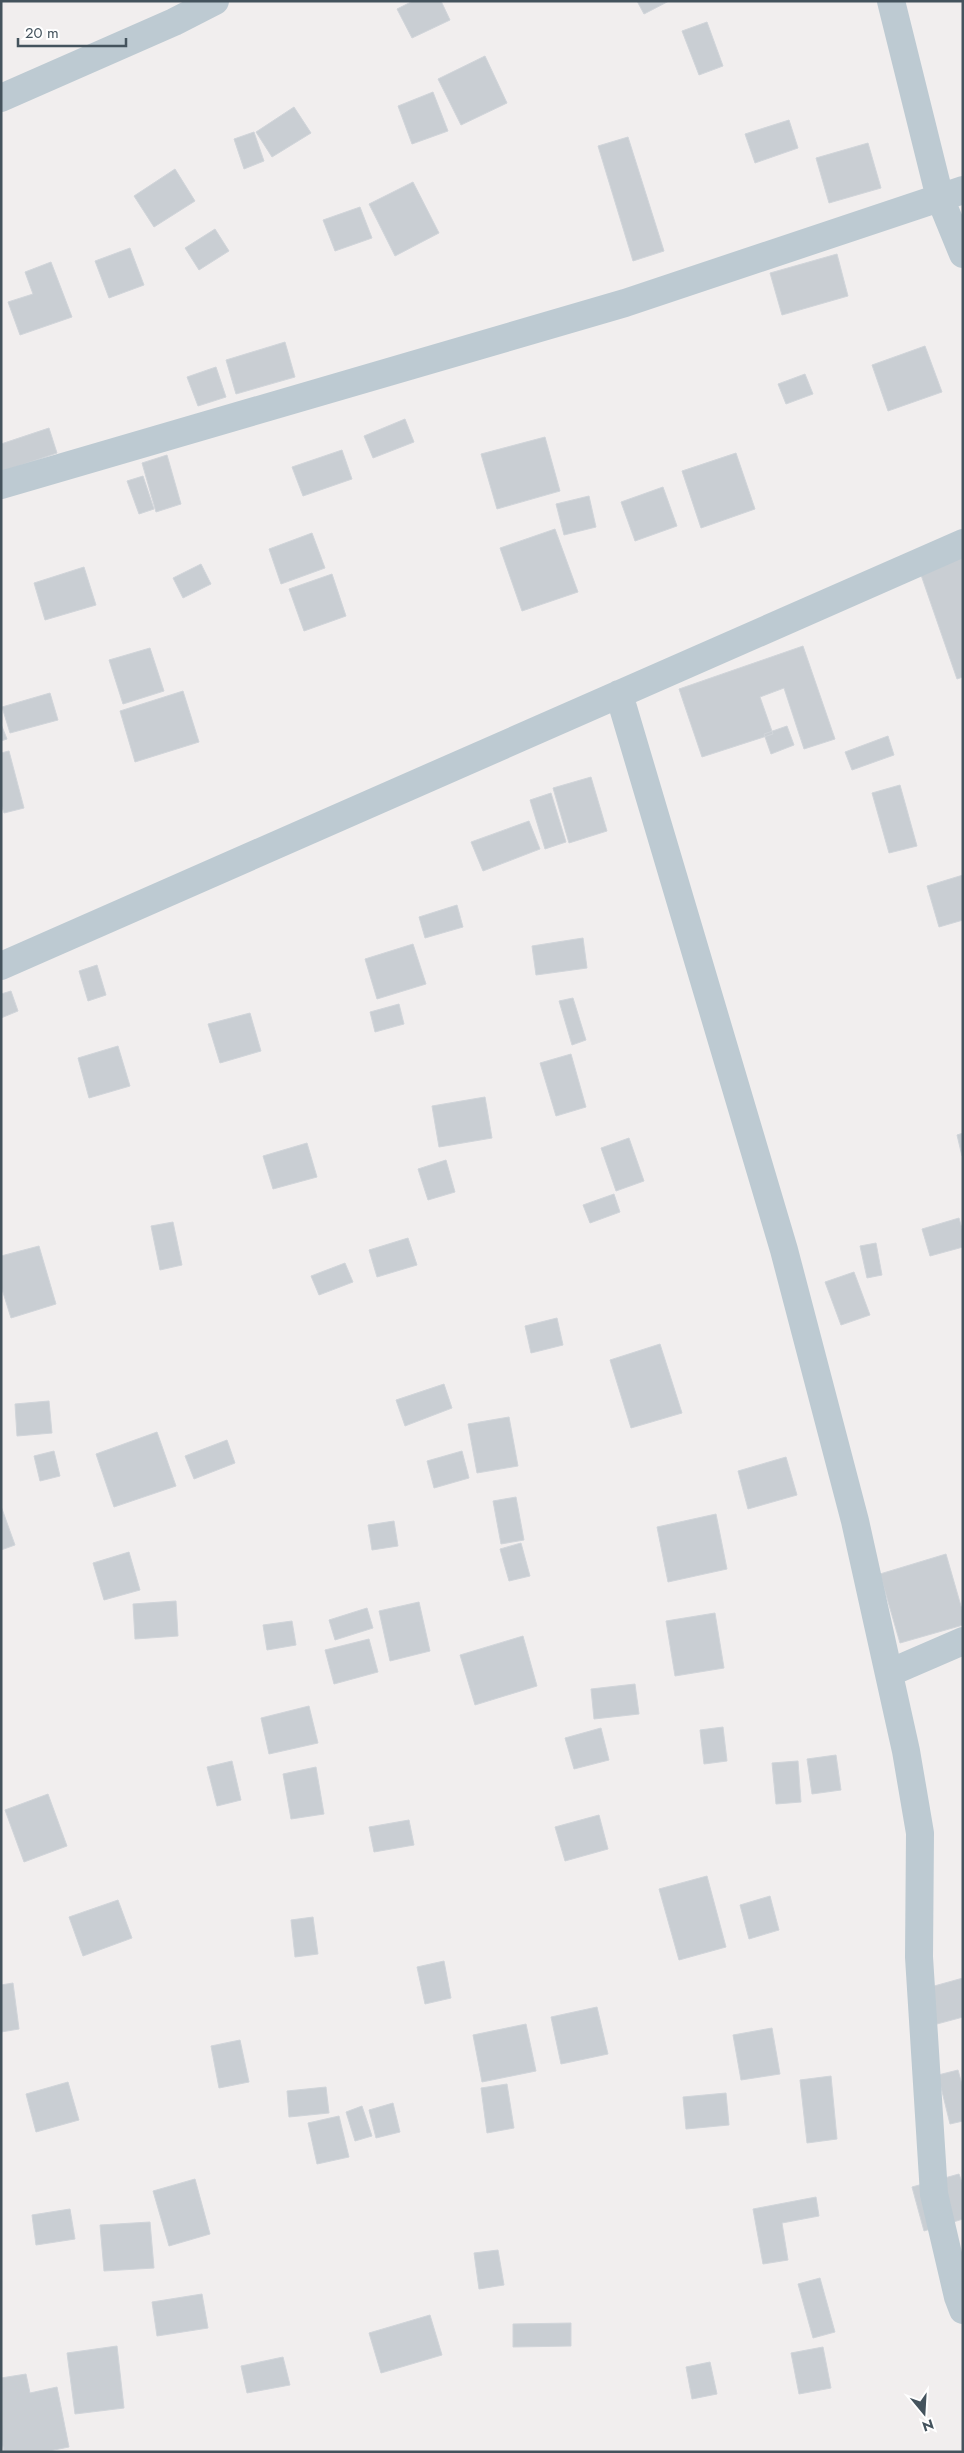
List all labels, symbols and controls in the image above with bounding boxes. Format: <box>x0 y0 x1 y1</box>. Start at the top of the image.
scale bar <box>18 15 125 47</box>
text: 20 m <box>25 22 59 44</box>
north arrow <box>899 2388 949 2438</box>
text: N <box>920 2414 936 2437</box>

